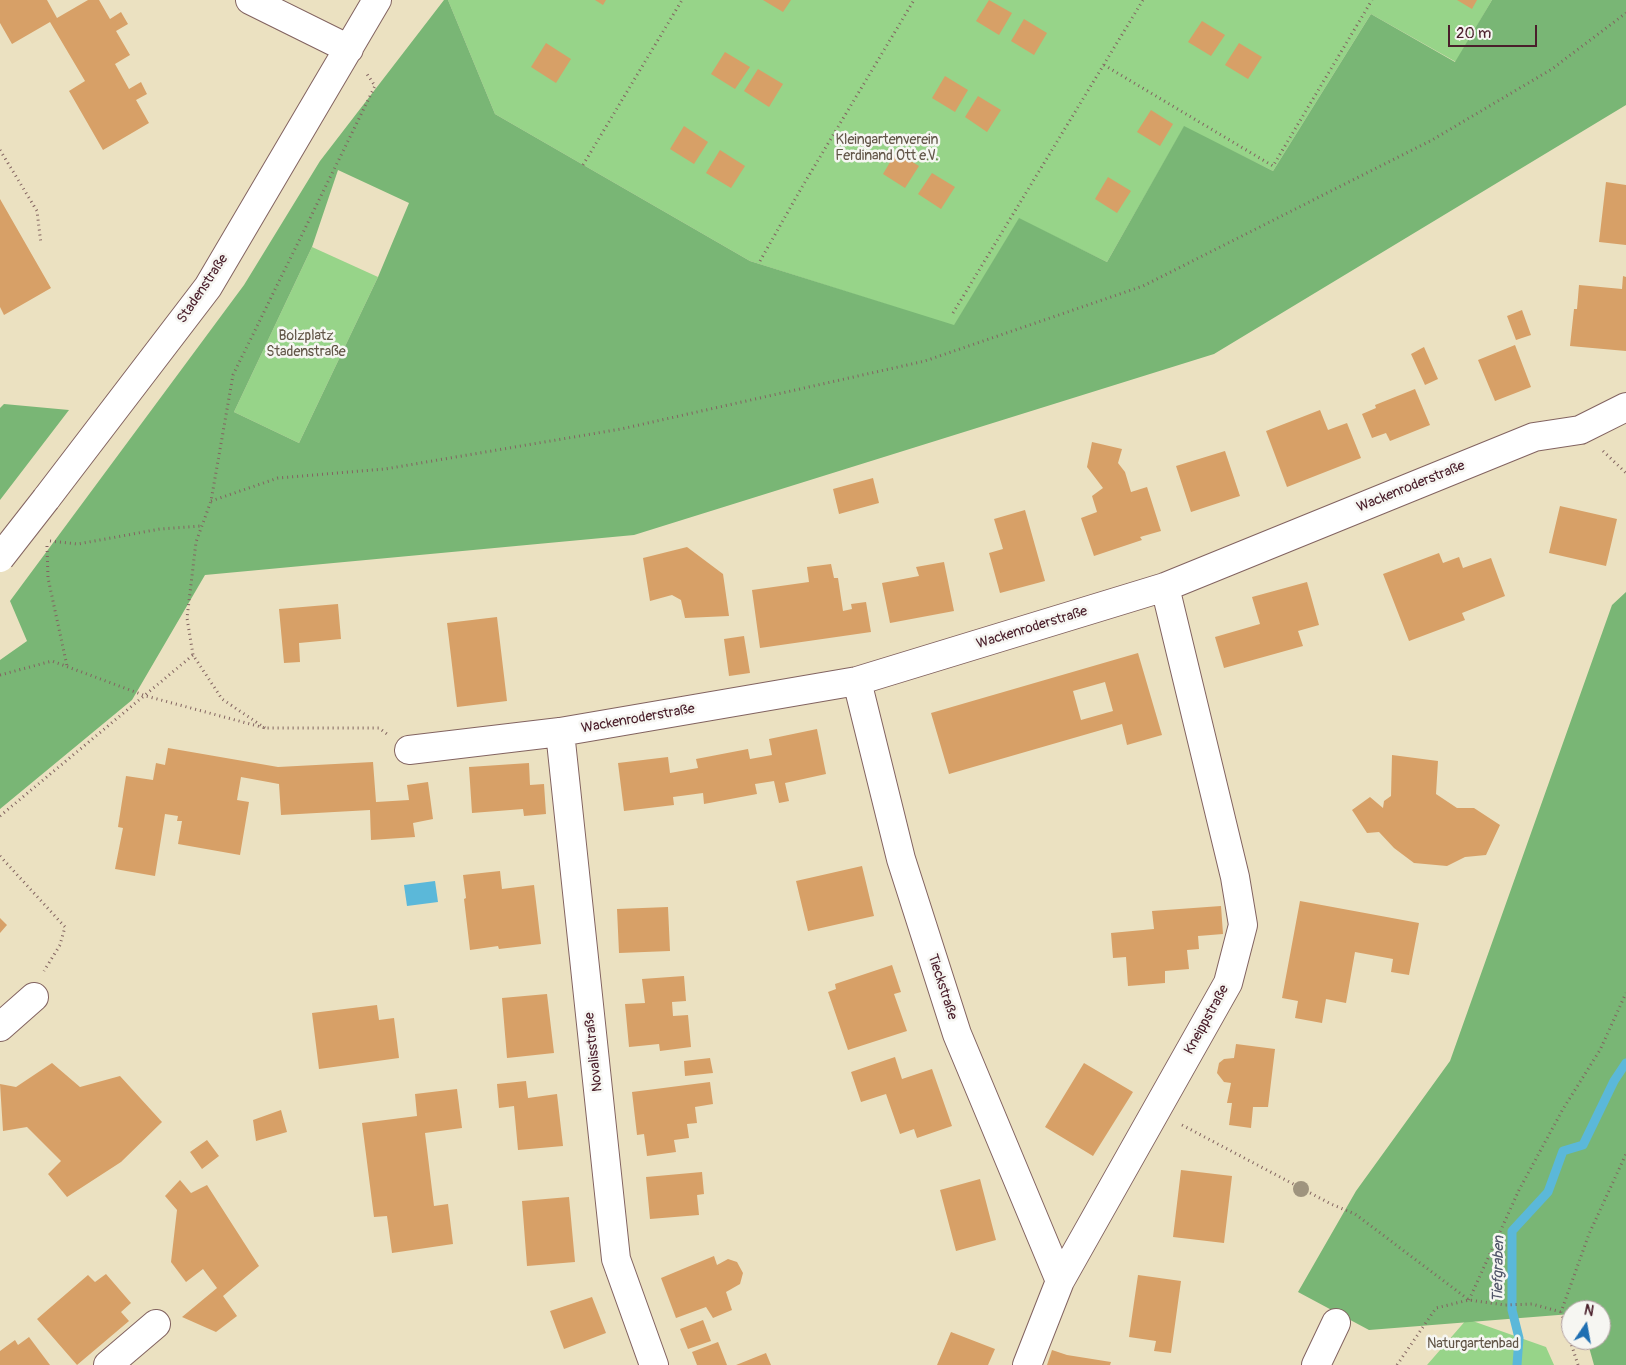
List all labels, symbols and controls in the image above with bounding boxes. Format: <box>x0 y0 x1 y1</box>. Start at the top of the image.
scale bar <box>1451 15 1540 47</box>
text: 20 m <box>1456 24 1491 43</box>
park label: Kleingartenverein Ferdinand Ott e.V. <box>835 132 939 164</box>
street label: Stadenstraße <box>174 251 232 327</box>
park label: Bolzplatz Stadenstraße <box>266 328 346 361</box>
street label: Wackenroderstraße <box>1355 458 1467 516</box>
street label: Wackenroderstraße <box>975 603 1089 653</box>
street label: Wackenroderstraße <box>580 701 696 737</box>
street label: Tieckstraße <box>923 952 961 1022</box>
street label: Kneippstraße <box>1181 982 1233 1058</box>
street label: Novalisstraße <box>581 1011 607 1093</box>
water label: Tiefgraben <box>1489 1236 1509 1302</box>
north arrow <box>1561 1300 1611 1350</box>
text: N <box>1583 1302 1595 1320</box>
park label: Naturgartenbad <box>1427 1336 1519 1352</box>

